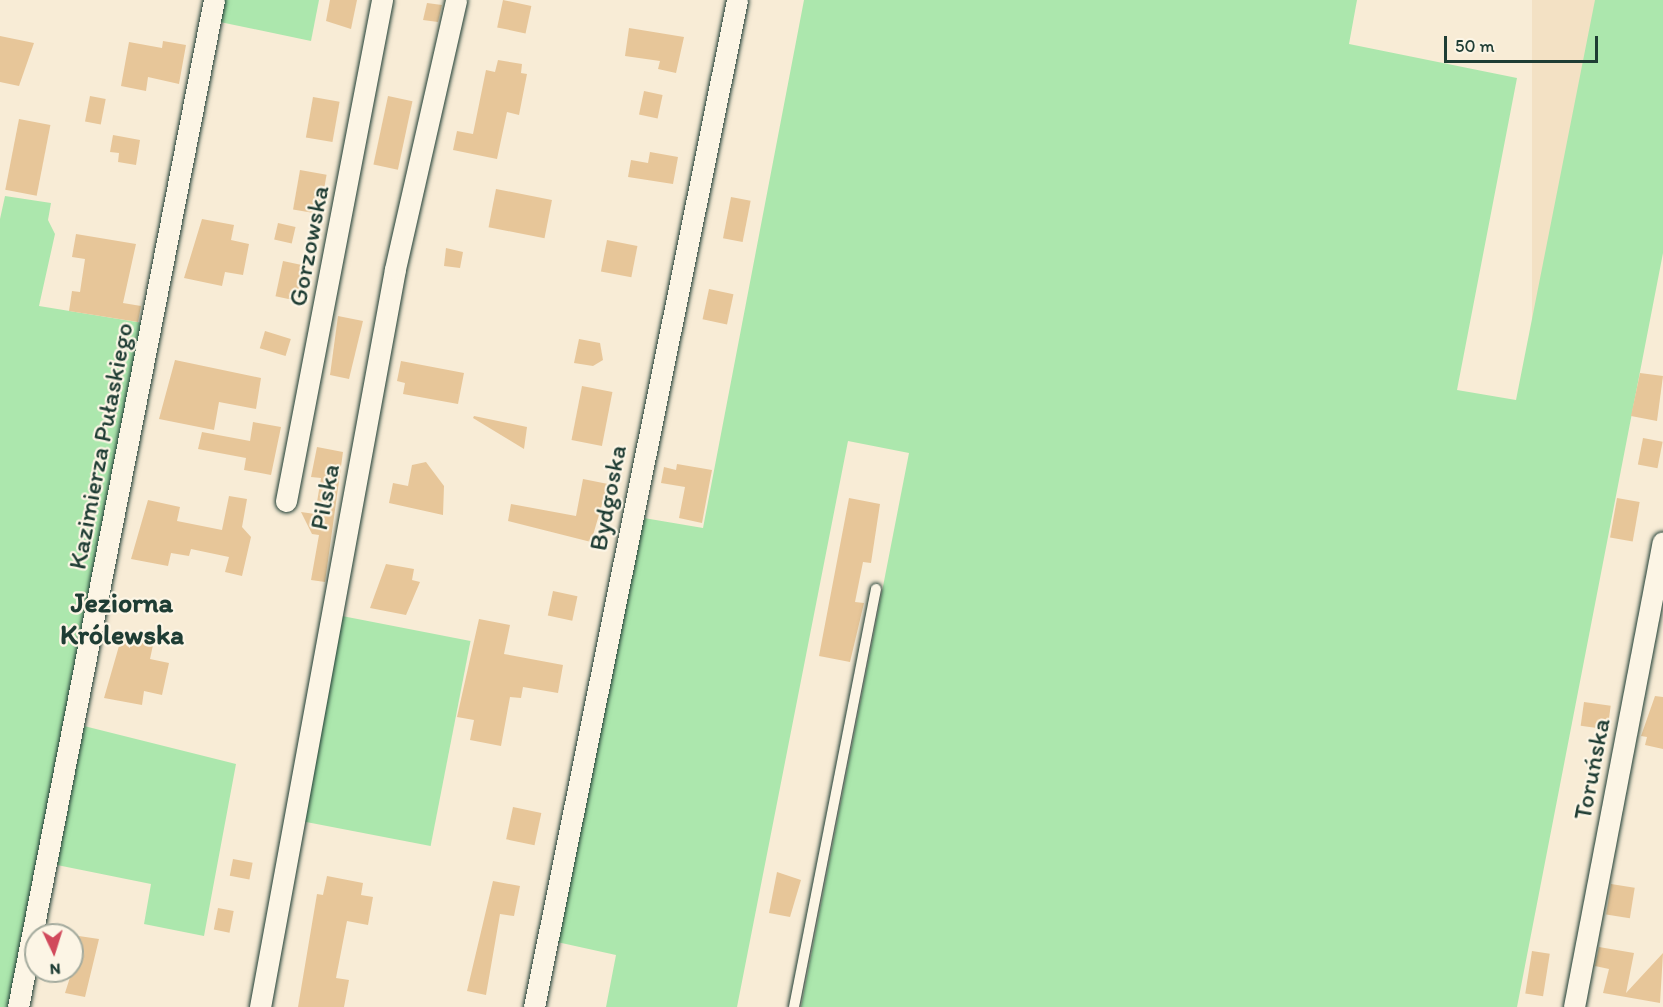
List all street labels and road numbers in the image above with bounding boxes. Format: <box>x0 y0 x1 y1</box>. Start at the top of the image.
street label: Gorzowska <box>282 183 336 309</box>
street label: Kazimierza Pułaskiego <box>62 320 140 572</box>
street label: Bydgoska <box>582 442 634 554</box>
street label: Pilska <box>303 461 347 533</box>
street label: Toruńska <box>1567 715 1617 823</box>

